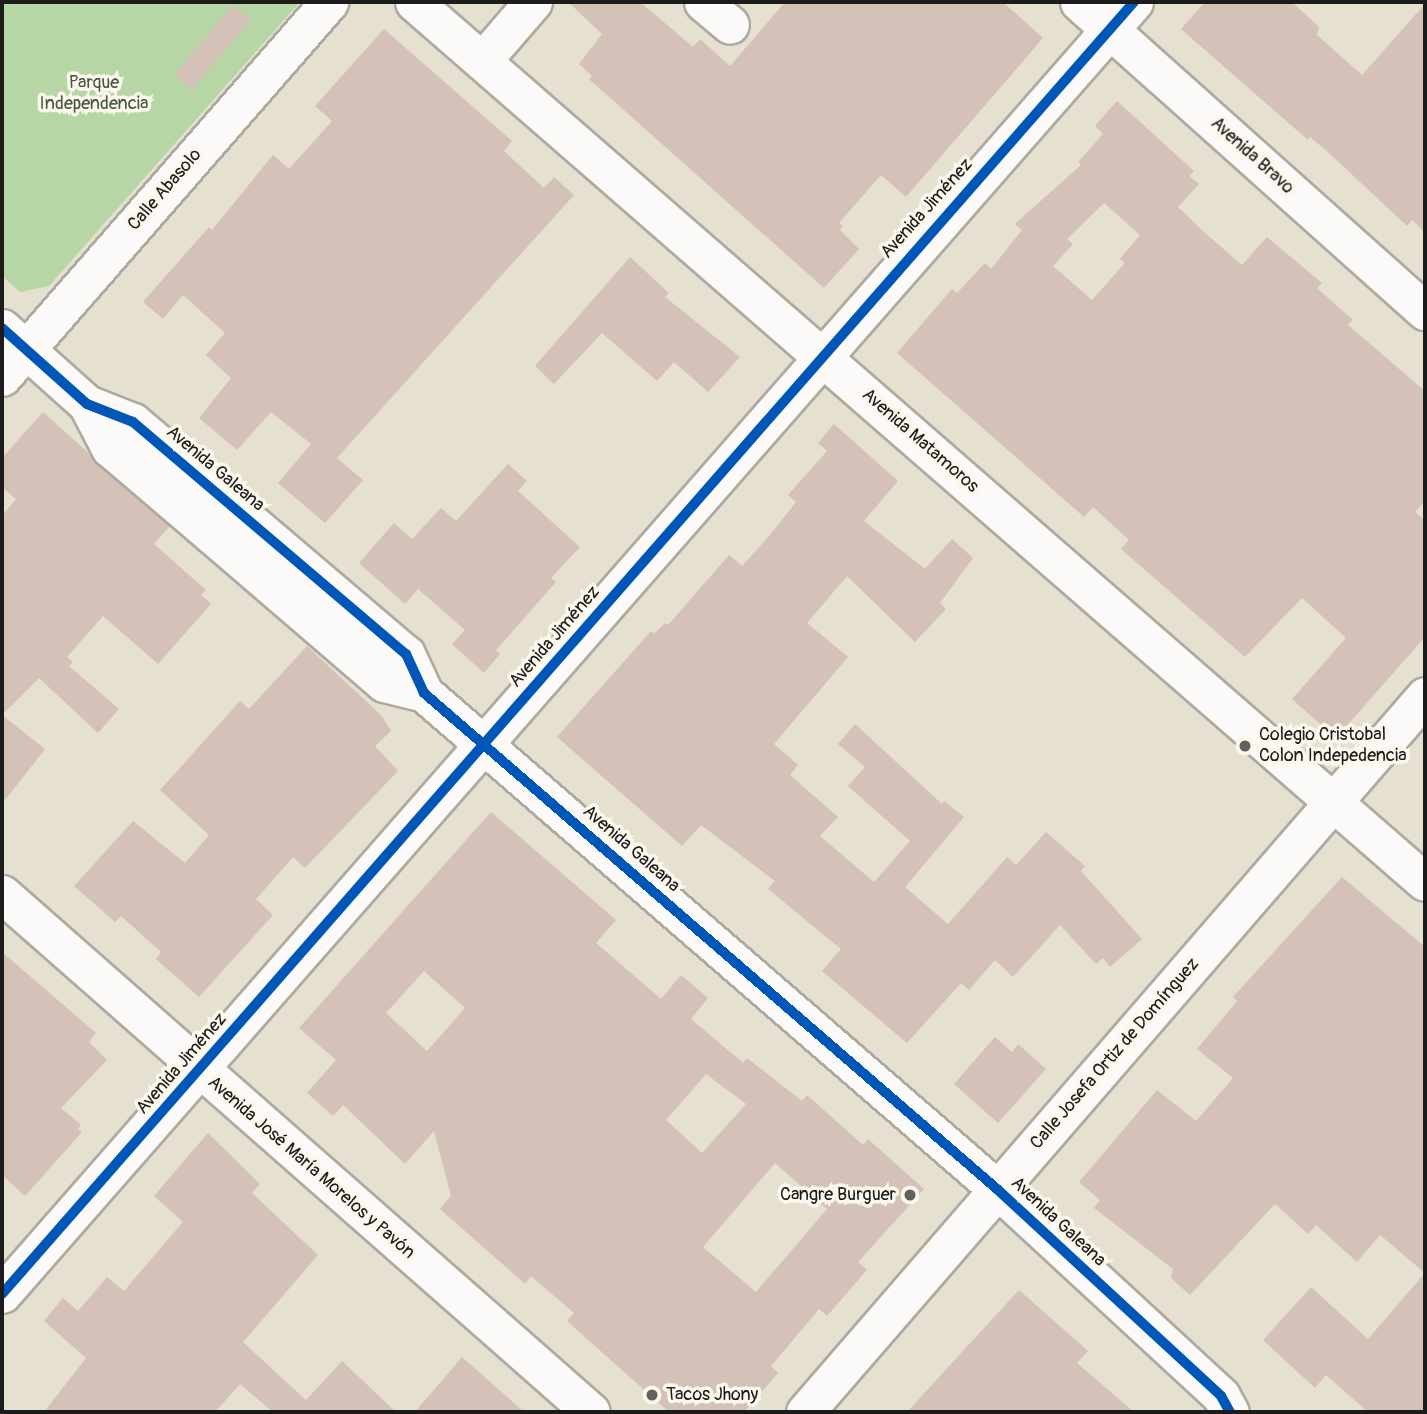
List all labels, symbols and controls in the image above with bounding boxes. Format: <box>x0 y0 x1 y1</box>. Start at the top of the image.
park label: Parque Independencia <box>40 73 148 116</box>
street label: Avenida Bravo <box>1206 113 1298 199</box>
street label: Calle Abasolo <box>124 145 206 235</box>
street label: Avenida Jiménez <box>876 155 978 263</box>
street label: Avenida Matamoros <box>857 384 983 498</box>
street label: Avenida Galeana <box>162 422 268 516</box>
street label: Avenida Jiménez <box>505 582 605 692</box>
place label: Colegio Cristobal Colon Indepedencia <box>1259 725 1407 768</box>
marker: Colegio Cristobal Colon Indepedencia <box>1237 738 1253 754</box>
street label: Avenida Galeana <box>578 801 684 897</box>
street label: Calle Josefa Ortiz de Domínguez <box>1026 954 1204 1154</box>
street label: Avenida Jiménez <box>132 1009 232 1119</box>
street label: Avenida José María Morelos y Pavón <box>203 1072 419 1264</box>
street label: Avenida Galeana <box>1006 1173 1110 1271</box>
place label: Cangre Burguer <box>780 1184 896 1206</box>
marker: Cangre Burguer <box>902 1187 918 1203</box>
place label: Tacos Jhony <box>666 1384 758 1406</box>
marker: Tacos Jhony <box>644 1387 660 1403</box>

